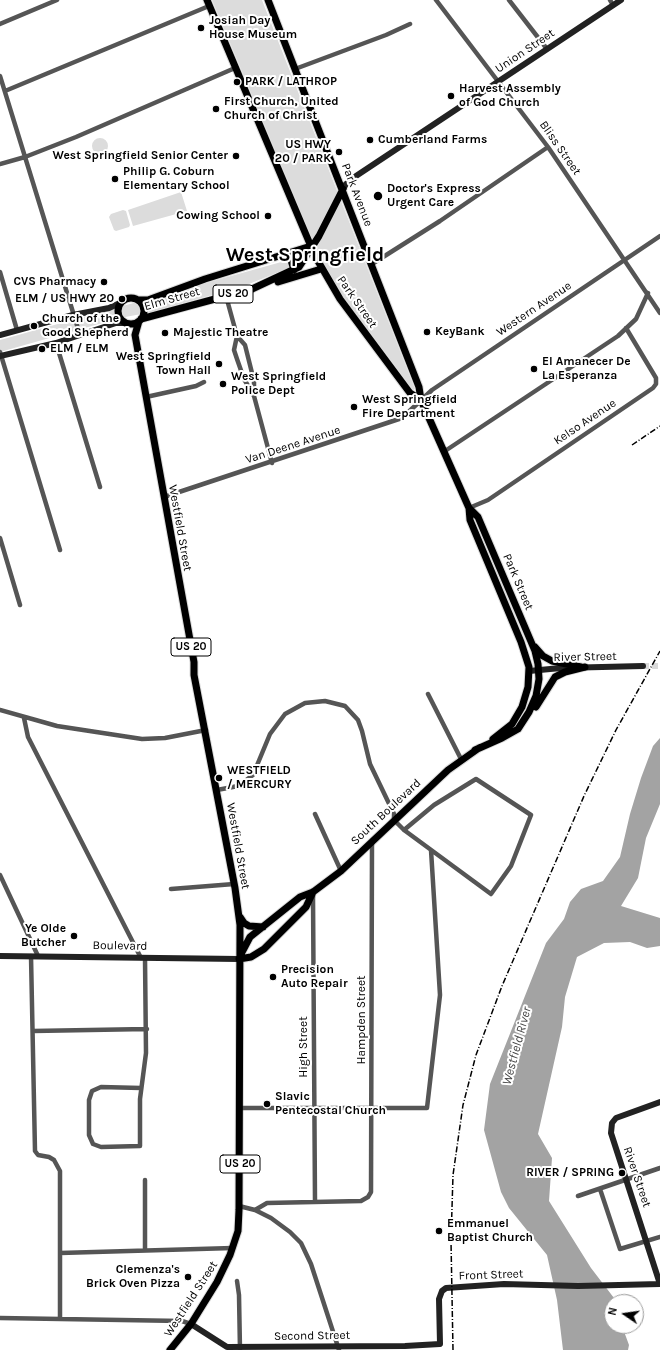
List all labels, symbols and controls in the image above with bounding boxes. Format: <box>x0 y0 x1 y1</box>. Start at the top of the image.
place label: Josiah Day House Museum <box>209 14 297 42</box>
marker: Josiah Day House Museum <box>196 23 206 33</box>
street label: Union Street <box>493 26 557 76</box>
place label: PARK / LATHROP <box>245 75 337 89</box>
marker: PARK / LATHROP <box>232 77 242 87</box>
place label: Harvest Assembly of God Church <box>459 82 561 110</box>
marker: Harvest Assembly of God Church <box>446 91 456 101</box>
place label: First Church, United Church of Christ <box>224 95 339 123</box>
marker: First Church, United Church of Christ <box>211 104 221 114</box>
street label: Bliss Street <box>536 118 584 178</box>
place label: Cumberland Farms <box>378 133 487 147</box>
marker: Cumberland Farms <box>365 135 375 145</box>
place label: US HWY 20 / PARK <box>275 138 331 166</box>
marker: US HWY 20 / PARK <box>334 147 344 157</box>
place label: West Springfield Senior Center <box>53 149 228 163</box>
marker: West Springfield Senior Center <box>231 151 241 161</box>
street label: Park Avenue <box>338 161 376 229</box>
place label: Philip G. Coburn Elementary School <box>123 165 230 193</box>
marker: Philip G. Coburn Elementary School <box>110 174 120 184</box>
place label: Doctor's Express Urgent Care <box>387 182 481 210</box>
marker: Doctor's Express Urgent Care <box>372 190 384 202</box>
place label: Cowing School <box>176 209 260 223</box>
marker: Cowing School <box>263 211 273 221</box>
district label: West Springfield <box>226 243 384 267</box>
street label: Park Street <box>334 273 380 331</box>
place label: CVS Pharmacy <box>14 275 96 289</box>
marker: CVS Pharmacy <box>99 277 109 287</box>
street label: Western Avenue <box>494 279 574 339</box>
street label: Elm Street <box>143 284 201 314</box>
road number: US 20 <box>213 285 253 303</box>
place label: ELM / US HWY 20 <box>15 292 114 306</box>
marker: ELM / US HWY 20 <box>117 294 127 304</box>
place label: Church of the Good Shepherd <box>42 312 129 340</box>
marker: Church of the Good Shepherd <box>29 321 39 331</box>
place label: KeyBank <box>435 325 485 339</box>
place label: Majestic Theatre <box>173 326 268 340</box>
marker: KeyBank <box>422 327 432 337</box>
marker: Majestic Theatre <box>160 328 170 338</box>
place label: ELM / ELM <box>50 342 109 356</box>
marker: ELM / ELM <box>37 344 47 354</box>
place label: West Springfield Town Hall <box>116 350 211 378</box>
place label: El Amanecer De La Esperanza <box>542 355 631 383</box>
marker: West Springfield Town Hall <box>214 359 224 369</box>
marker: El Amanecer De La Esperanza <box>529 364 539 374</box>
place label: West Springfield Police Dept <box>231 370 326 398</box>
marker: West Springfield Police Dept <box>218 379 228 389</box>
place label: West Springfield Fire Department <box>362 393 457 421</box>
street label: Kelso Avenue <box>551 396 619 448</box>
marker: West Springfield Fire Department <box>349 402 359 412</box>
street label: Van Deene Avenue <box>244 423 342 467</box>
street label: Westfield Street <box>165 484 195 572</box>
street label: Park Street <box>500 552 536 612</box>
road number: US 20 <box>171 638 211 656</box>
street label: River Street <box>553 649 617 665</box>
place label: WESTFIELD / MERCURY <box>227 764 292 792</box>
marker: WESTFIELD / MERCURY <box>214 773 224 783</box>
street label: South Boulevard <box>348 776 424 848</box>
street label: Westfield Street <box>223 802 253 890</box>
place label: Ye Olde Butcher <box>21 922 66 950</box>
marker: Ye Olde Butcher <box>69 931 79 941</box>
street label: Boulevard <box>92 938 148 954</box>
place label: Precision Auto Repair <box>281 963 348 991</box>
marker: Precision Auto Repair <box>268 972 278 982</box>
street label: Hampden Street <box>355 975 369 1065</box>
water label: Westfield River <box>499 1005 535 1087</box>
street label: High Street <box>297 1016 311 1078</box>
place label: Slavic Pentecostal Church <box>275 1090 386 1118</box>
marker: Slavic Pentecostal Church <box>262 1099 272 1109</box>
street label: River Street <box>620 1145 654 1209</box>
road number: US 20 <box>220 1155 260 1173</box>
place label: RIVER / SPRING <box>526 1166 614 1180</box>
marker: RIVER / SPRING <box>617 1168 627 1178</box>
place label: Emmanuel Baptist Church <box>447 1217 533 1245</box>
marker: Emmanuel Baptist Church <box>434 1226 444 1236</box>
street label: Westfield Street <box>161 1258 221 1340</box>
place label: Clemenza's Brick Oven Pizza <box>86 1263 180 1291</box>
street label: Front Street <box>458 1267 524 1283</box>
marker: Clemenza's Brick Oven Pizza <box>183 1272 193 1282</box>
north arrow <box>604 1294 644 1334</box>
text: N <box>606 1306 620 1317</box>
street label: Second Street <box>274 1328 350 1344</box>

